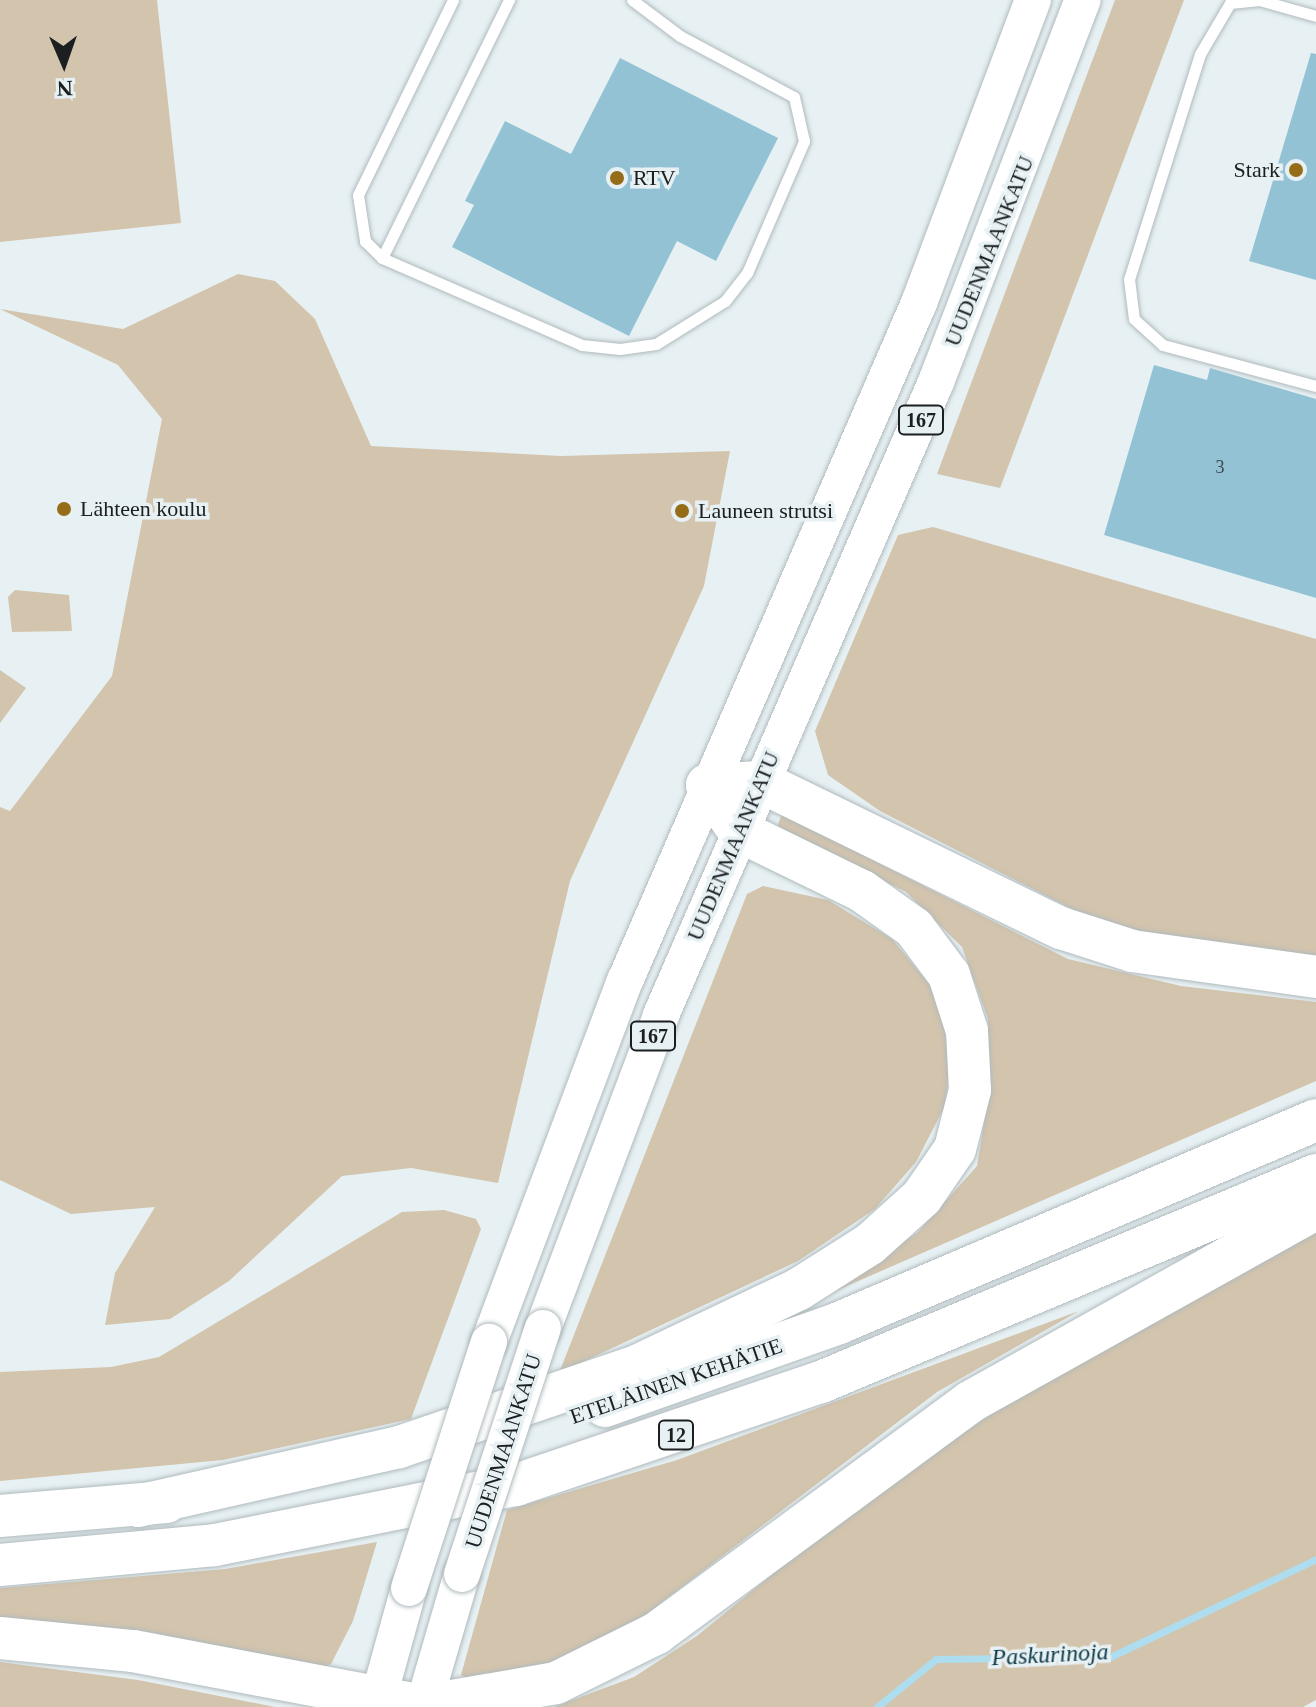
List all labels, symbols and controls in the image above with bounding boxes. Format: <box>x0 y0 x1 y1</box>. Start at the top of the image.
north arrow <box>24 24 104 104</box>
text: N <box>56 76 73 101</box>
street label: UUDENMAANKATU <box>939 152 1039 350</box>
place label: Stark <box>1234 157 1280 183</box>
marker: Stark <box>1287 161 1305 179</box>
place label: RTV <box>633 165 676 191</box>
marker: RTV <box>608 169 626 187</box>
road number: 167 <box>897 404 945 436</box>
house number: 3 <box>1216 456 1224 478</box>
place label: Lähteen koulu <box>80 496 206 522</box>
place label: Launeen strutsi <box>698 498 833 524</box>
marker: Lähteen koulu <box>55 500 73 518</box>
marker: Launeen strutsi <box>673 502 691 520</box>
street label: UUDENMAANKATU <box>681 747 785 945</box>
road number: 167 <box>629 1020 677 1052</box>
street label: ETELÄINEN KEHÄTIE <box>566 1332 786 1430</box>
street label: UUDENMAANKATU <box>459 1350 547 1552</box>
road number: 12 <box>658 1419 694 1451</box>
water label: Paskurinoja <box>991 1638 1109 1672</box>

